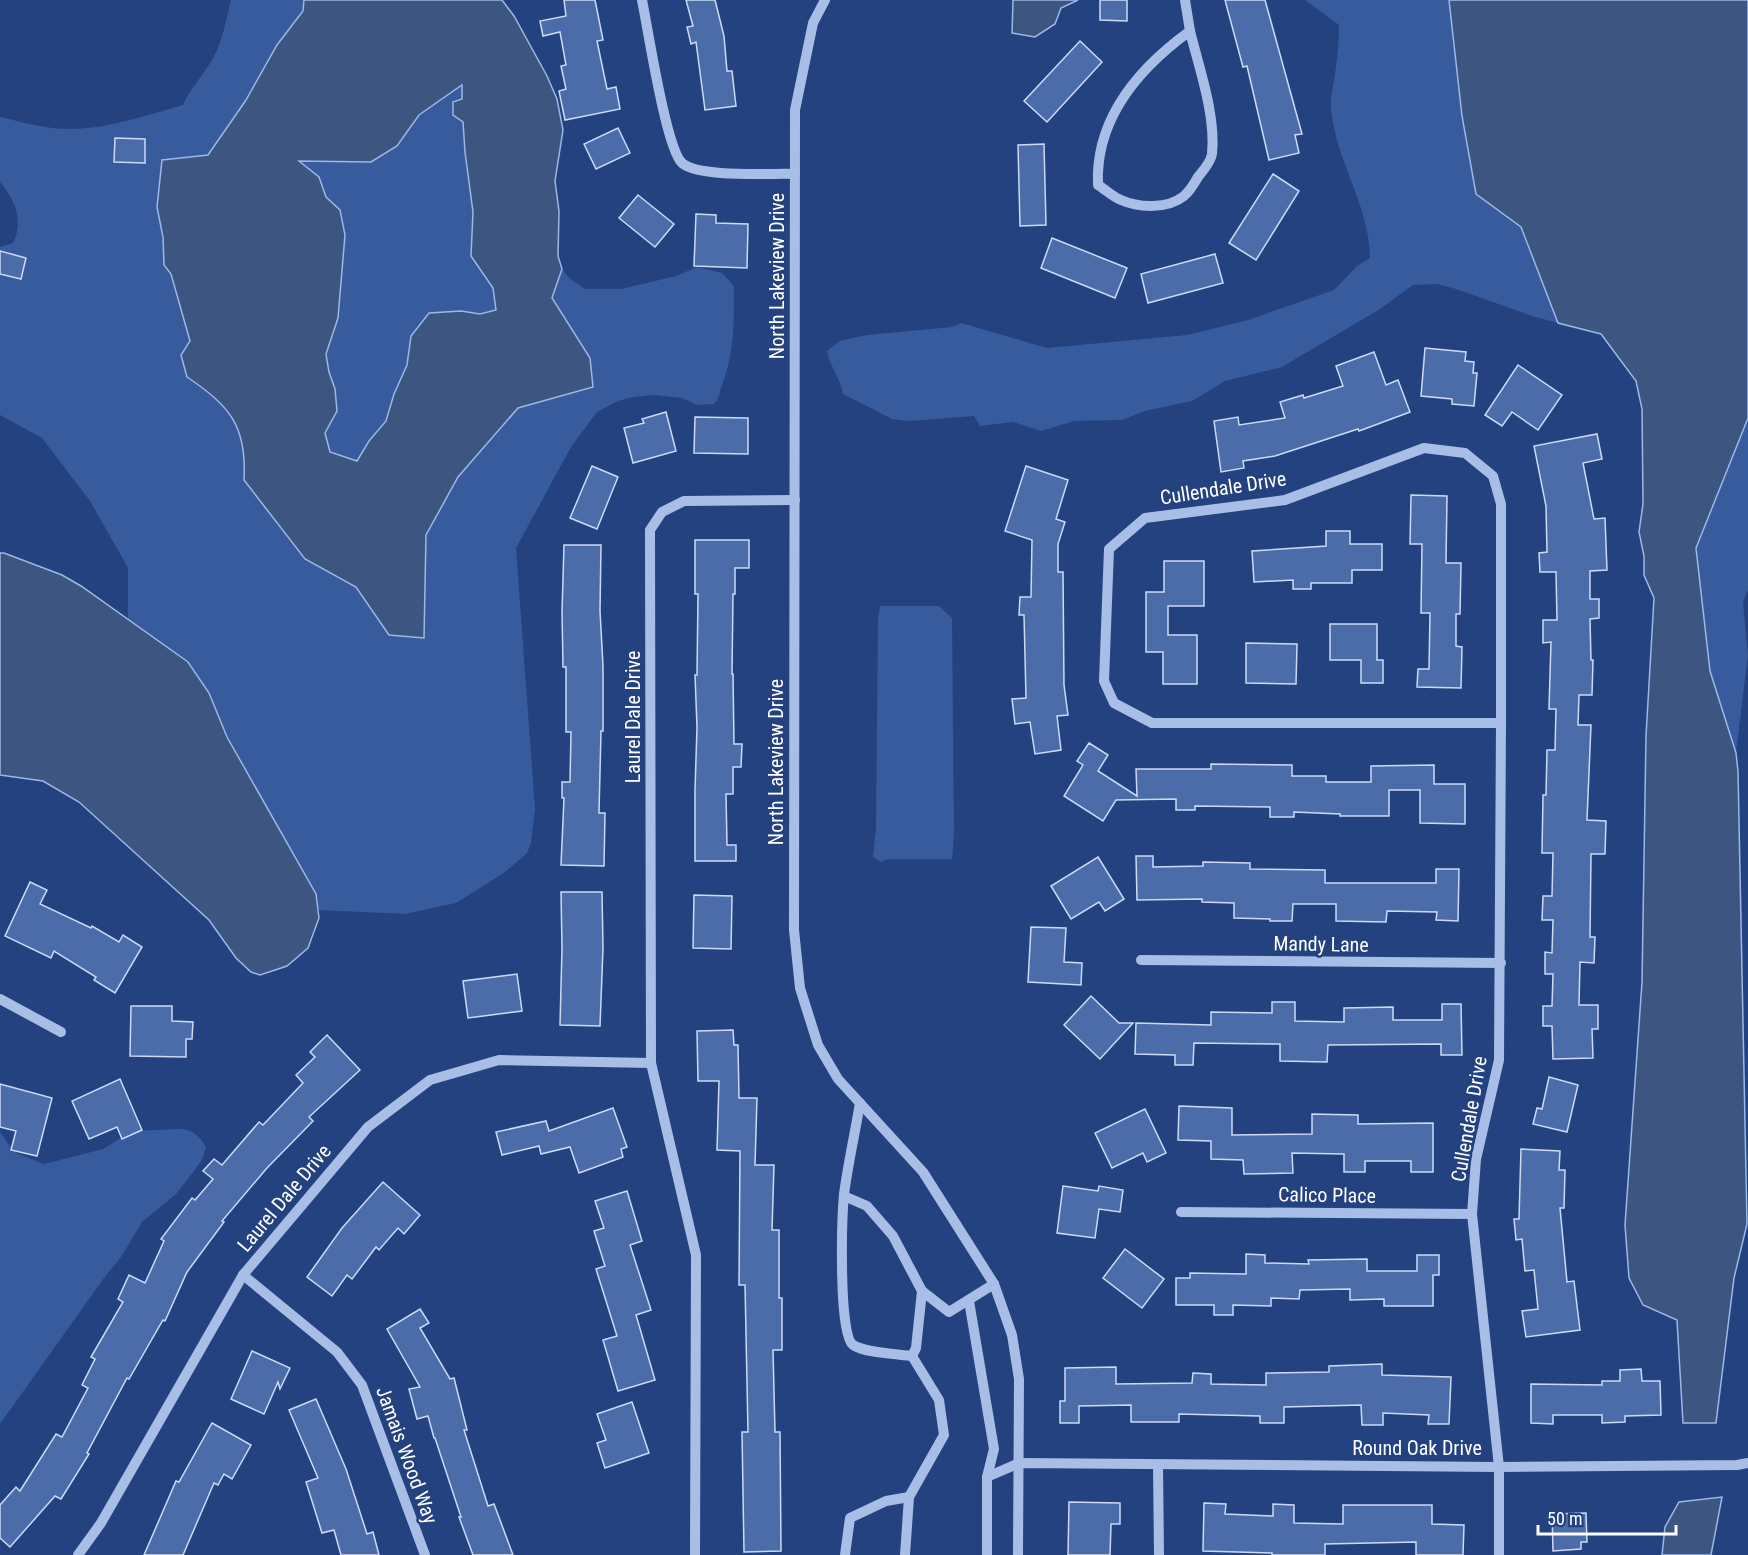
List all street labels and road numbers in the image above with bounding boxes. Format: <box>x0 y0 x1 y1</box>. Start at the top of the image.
street label: North Lakeview Drive <box>765 193 789 359</box>
street label: Cullendale Drive <box>1158 466 1288 510</box>
street label: Laurel Dale Drive <box>621 651 645 783</box>
street label: North Lakeview Drive <box>764 679 788 845</box>
street label: Mandy Lane <box>1273 931 1369 957</box>
street label: Cullendale Drive <box>1446 1054 1492 1184</box>
street label: Laurel Dale Drive <box>232 1139 336 1257</box>
street label: Calico Place <box>1278 1182 1376 1208</box>
street label: Jamais Wood Way <box>371 1383 443 1527</box>
street label: Round Oak Drive <box>1352 1436 1482 1460</box>

